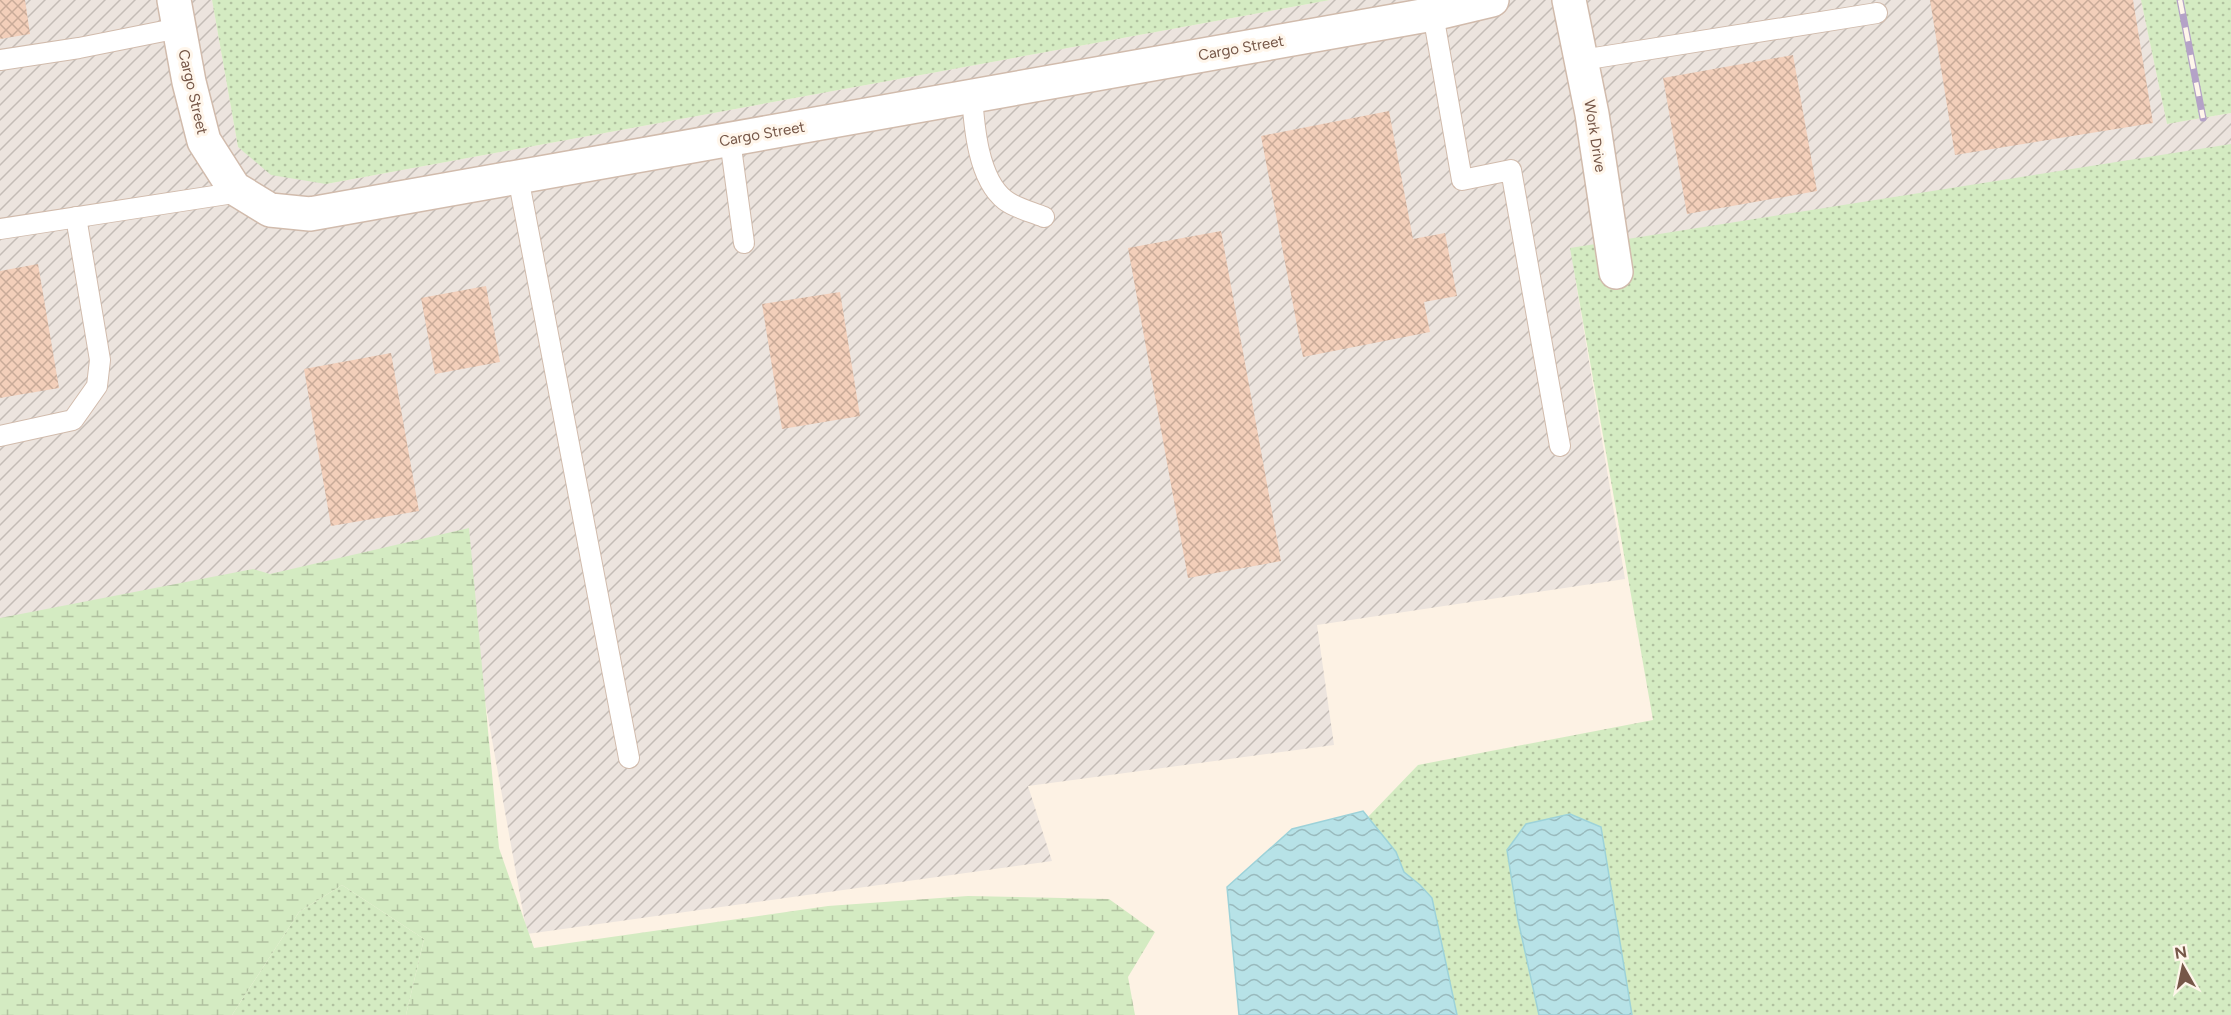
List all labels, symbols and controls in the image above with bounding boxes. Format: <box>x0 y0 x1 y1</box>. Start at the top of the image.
street label: Cargo Street <box>1197 32 1286 64</box>
street label: Cargo Street <box>174 48 212 137</box>
street label: Work Drive <box>1580 98 1610 174</box>
street label: Cargo Street <box>718 118 807 150</box>
north arrow <box>2153 937 2213 997</box>
text: N <box>2173 942 2188 963</box>

